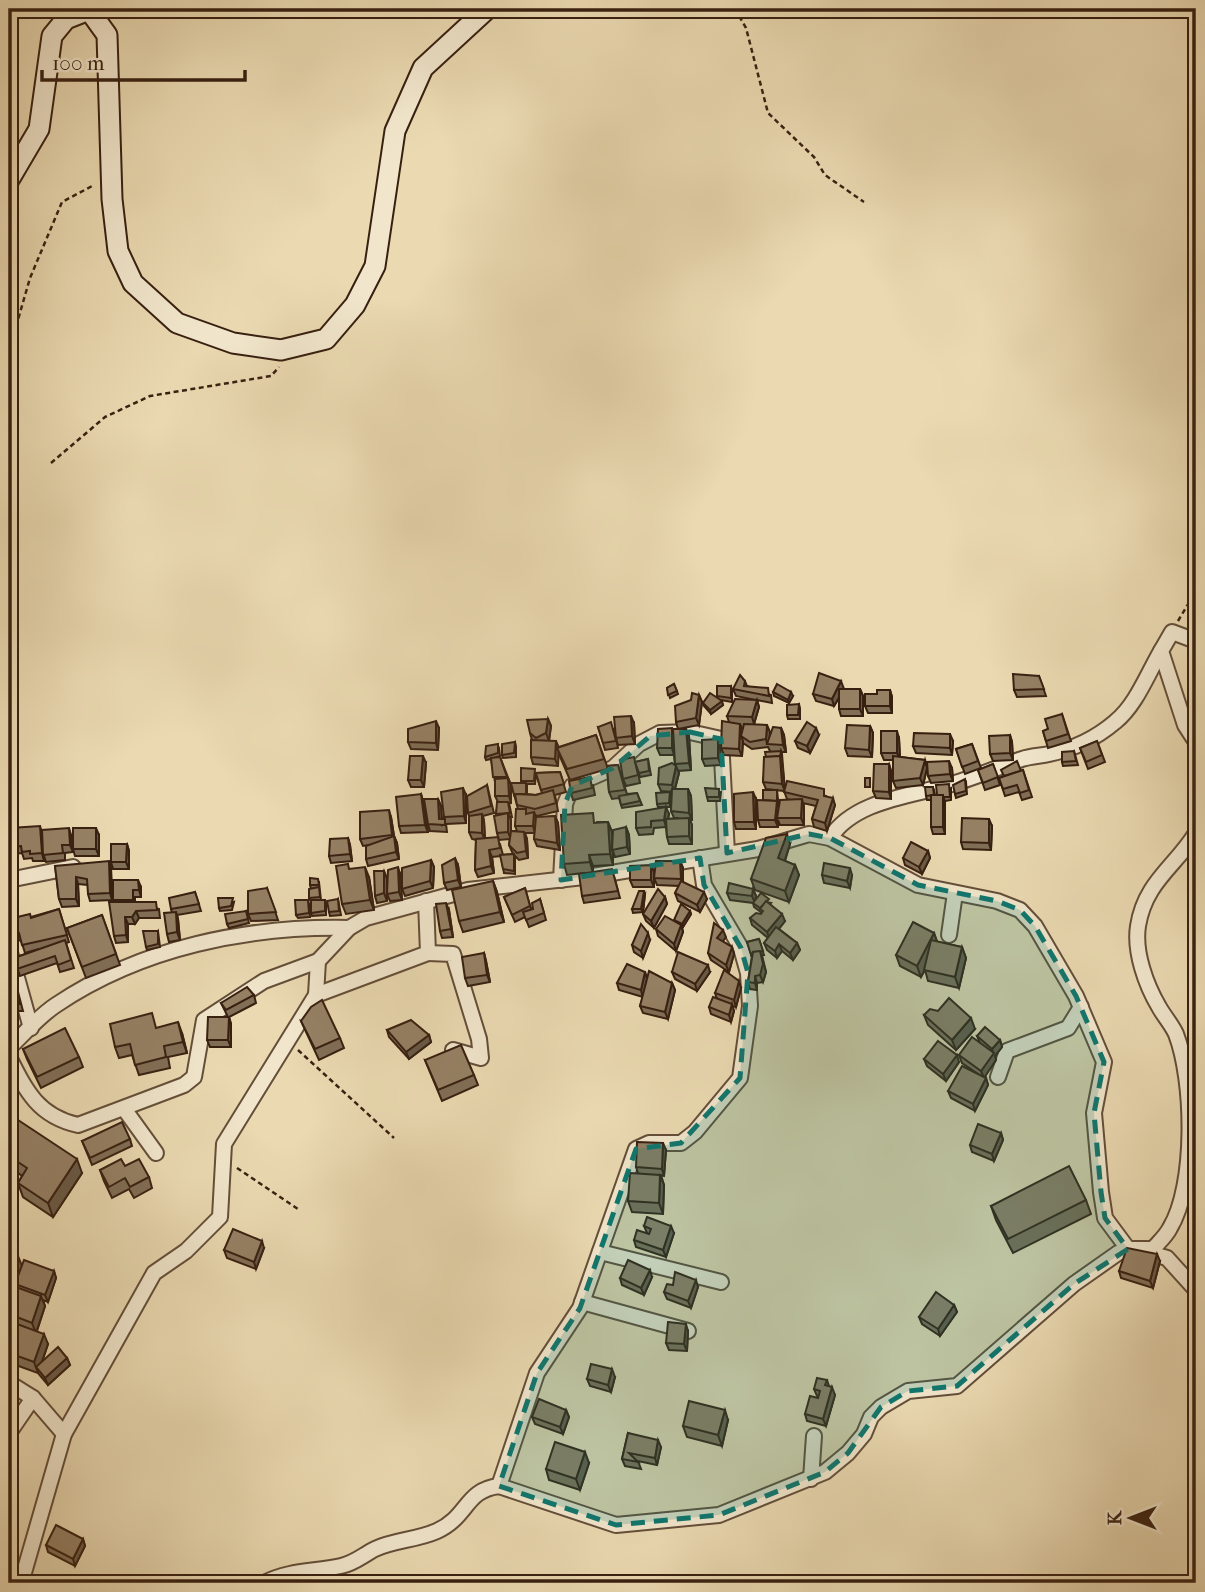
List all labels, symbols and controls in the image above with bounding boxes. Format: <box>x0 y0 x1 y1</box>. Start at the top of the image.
scale bar <box>42 38 245 82</box>
text: 100 m <box>52 51 105 75</box>
north arrow <box>1096 1484 1166 1554</box>
text: K <box>1104 1510 1126 1525</box>

